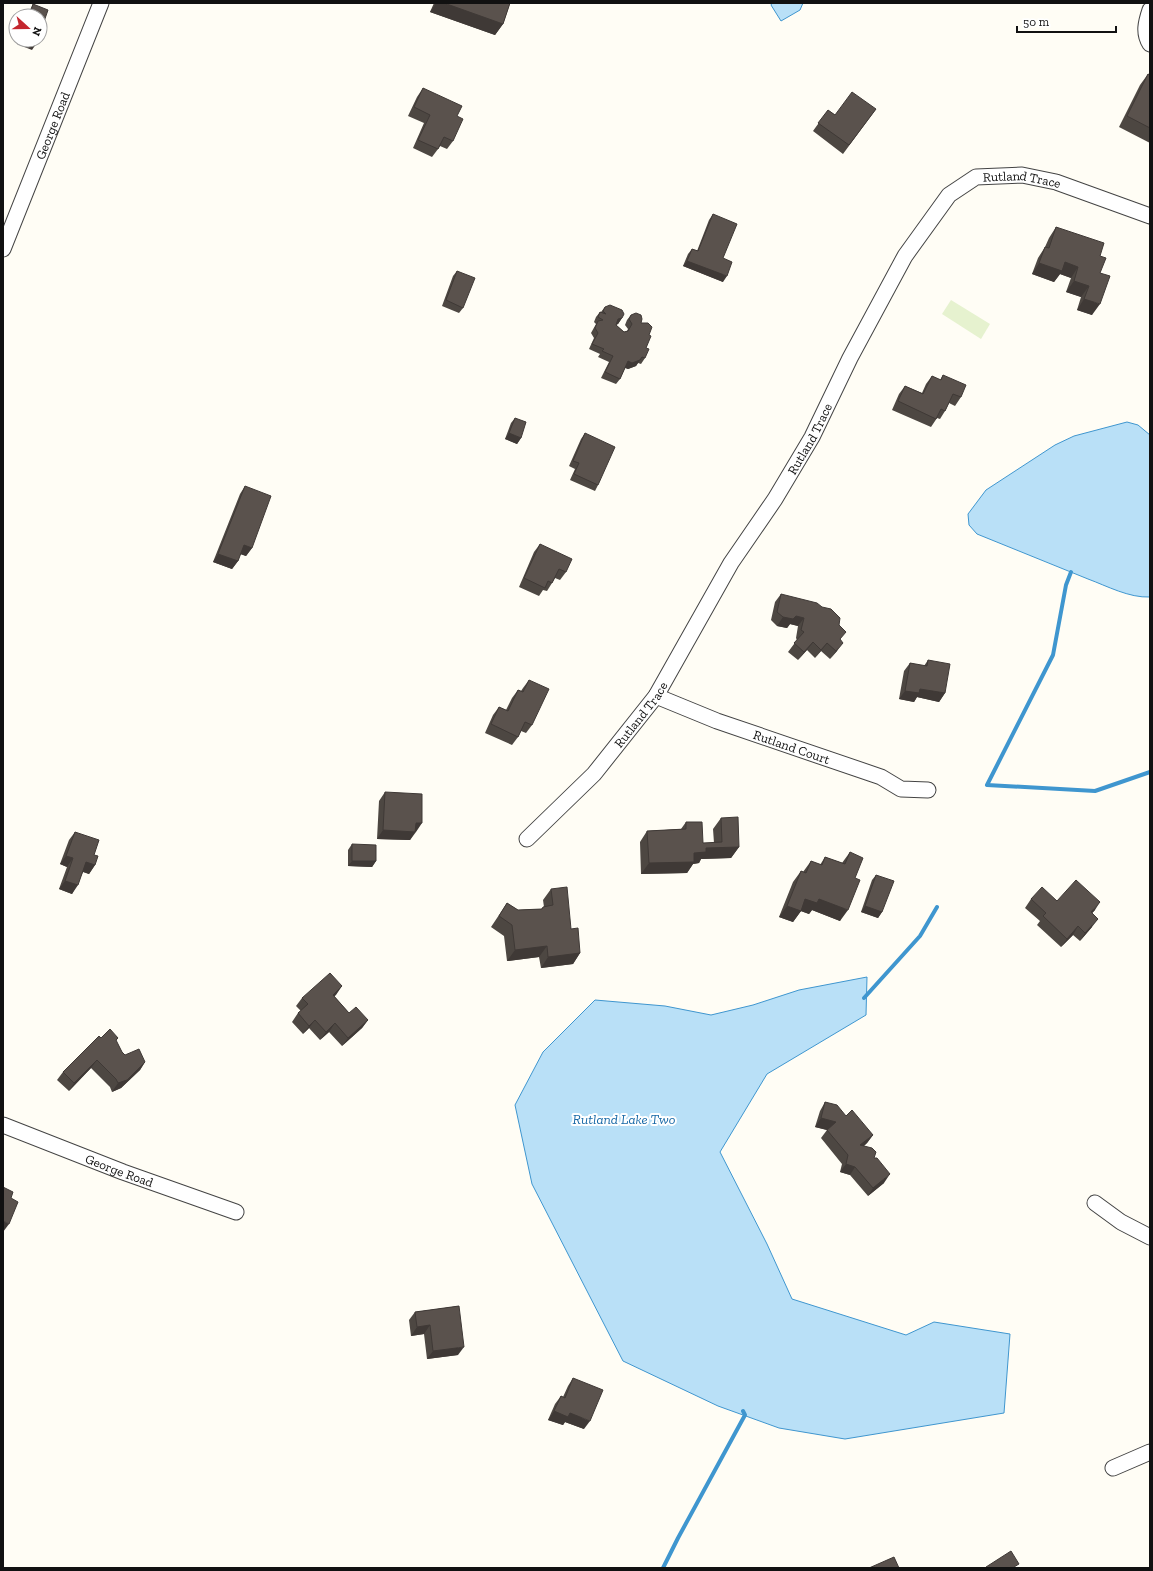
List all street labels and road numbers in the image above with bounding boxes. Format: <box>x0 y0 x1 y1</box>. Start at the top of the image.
street label: George Road <box>33 90 73 162</box>
street label: Rutland Trace <box>982 168 1063 191</box>
street label: Rutland Trace <box>784 401 835 477</box>
street label: Rutland Trace <box>611 679 671 751</box>
street label: Rutland Court <box>751 727 832 767</box>
street label: George Road <box>83 1151 155 1190</box>

